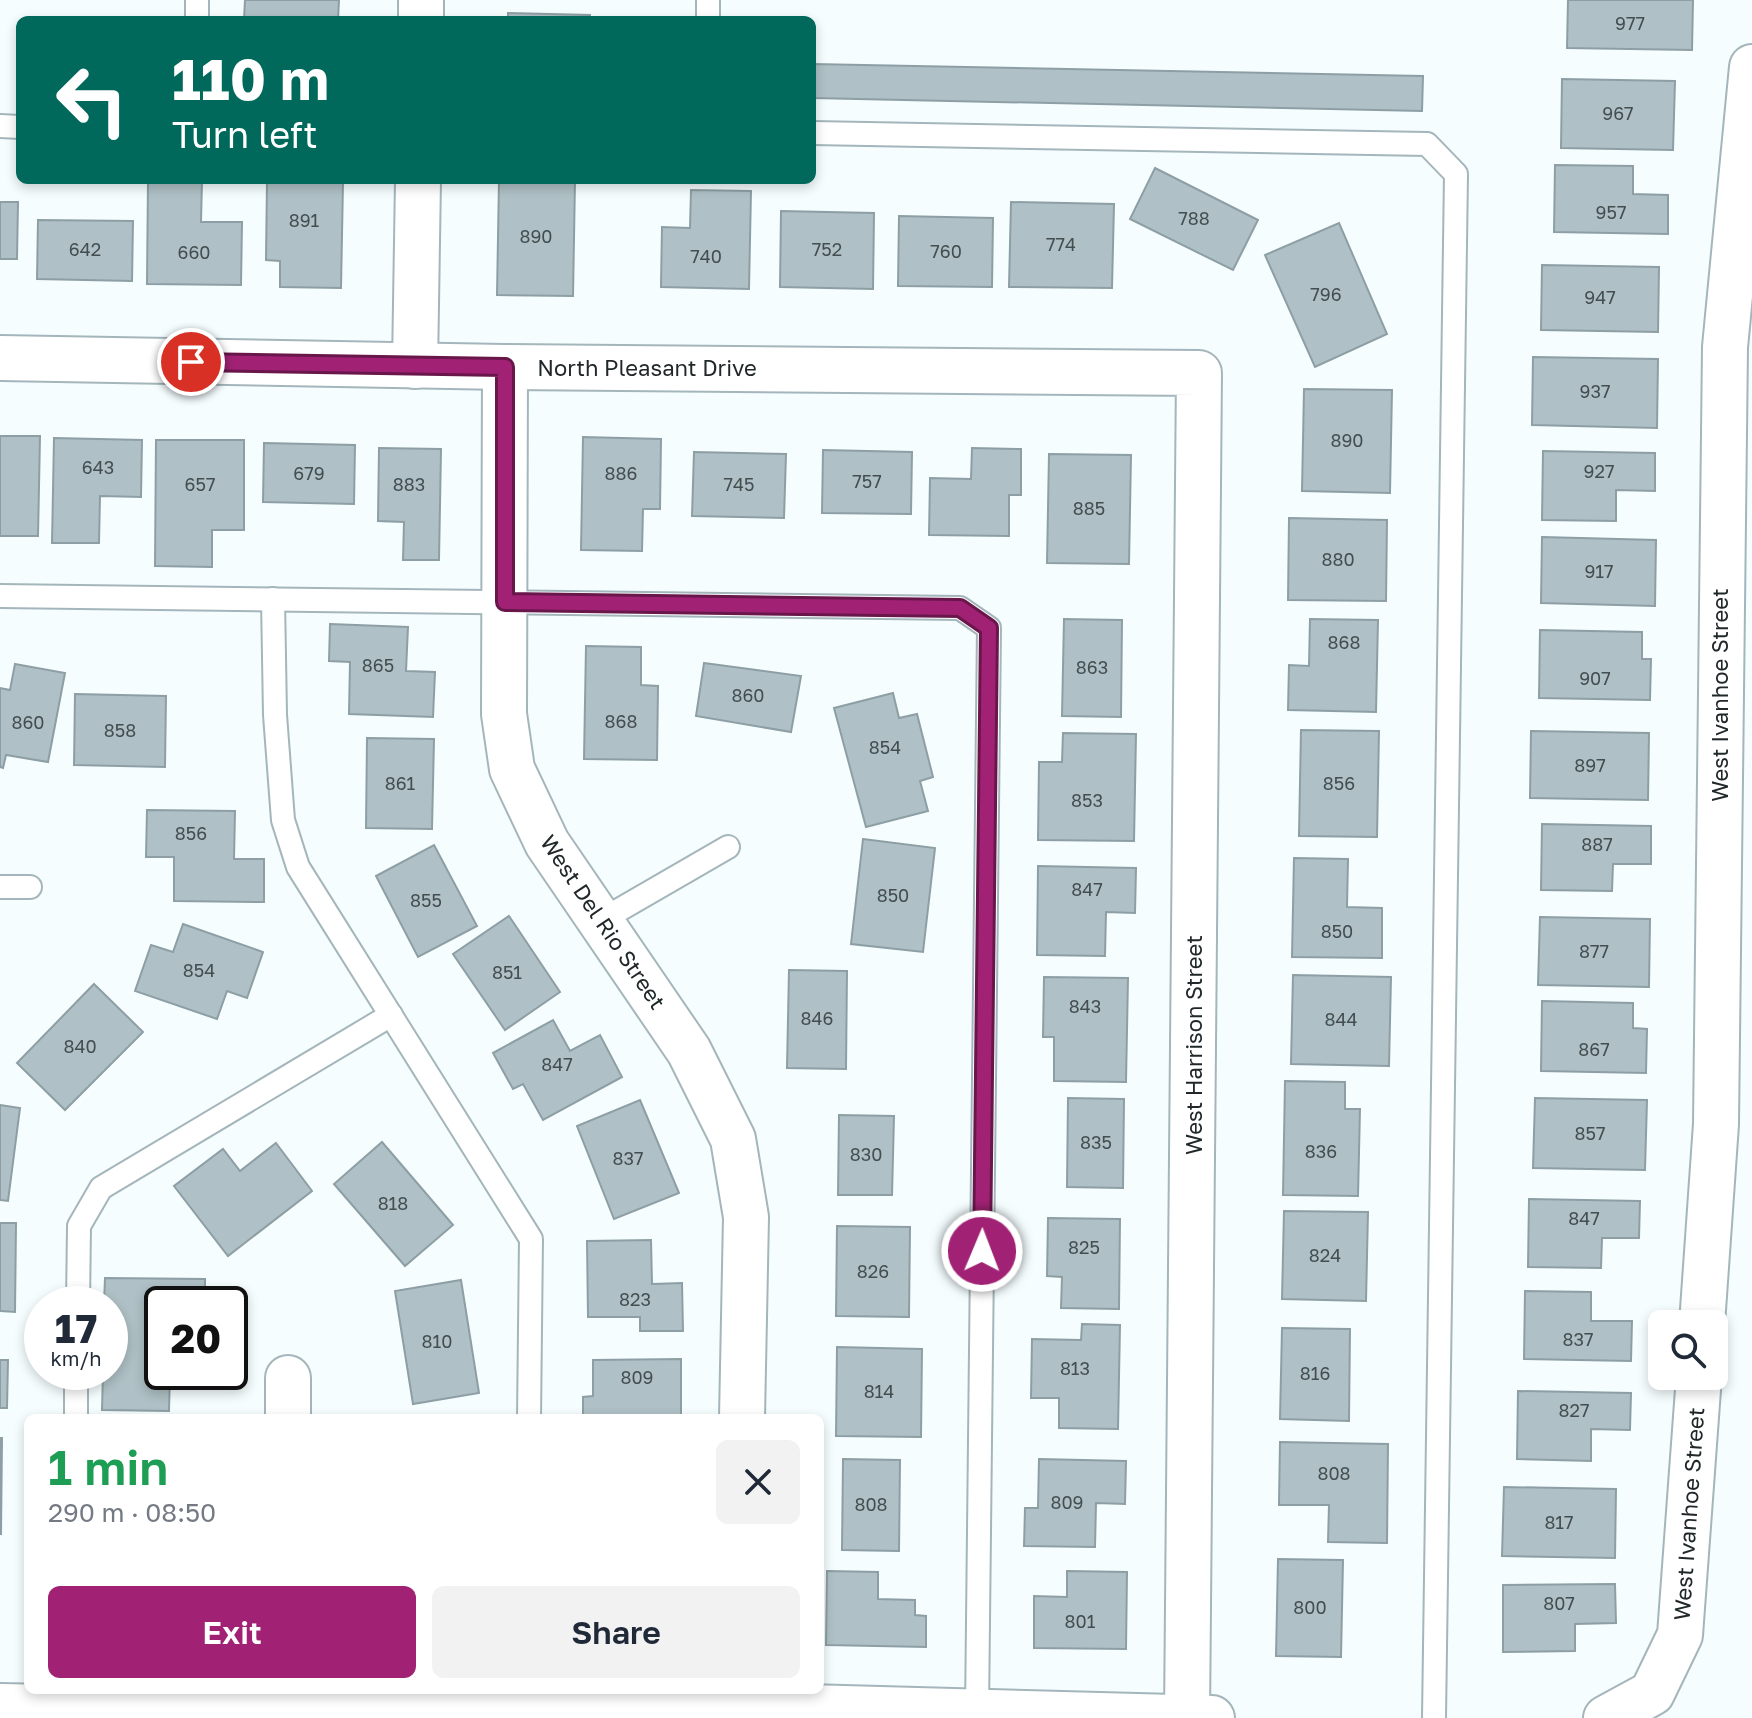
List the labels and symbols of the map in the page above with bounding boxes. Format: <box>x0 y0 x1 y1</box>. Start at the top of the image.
house number: 977 <box>1615 12 1645 34</box>
house number: 967 <box>1602 102 1634 124</box>
house number: 957 <box>1596 201 1626 223</box>
house number: 788 <box>1178 207 1210 229</box>
house number: 891 <box>289 209 320 231</box>
house number: 890 <box>519 225 553 247</box>
house number: 774 <box>1046 233 1076 255</box>
house number: 642 <box>69 238 101 260</box>
house number: 752 <box>812 238 842 260</box>
house number: 760 <box>930 240 962 262</box>
house number: 660 <box>178 241 210 263</box>
house number: 740 <box>690 245 722 267</box>
house number: 796 <box>1310 283 1342 305</box>
house number: 947 <box>1584 286 1616 308</box>
pin <box>157 328 225 396</box>
street label: North Pleasant Drive <box>537 354 757 381</box>
house number: 937 <box>1580 380 1610 402</box>
house number: 890 <box>1330 429 1364 451</box>
house number: 643 <box>82 456 114 478</box>
house number: 927 <box>1584 460 1614 482</box>
house number: 679 <box>293 462 325 484</box>
house number: 886 <box>605 462 637 484</box>
house number: 757 <box>852 470 882 492</box>
house number: 657 <box>185 473 215 495</box>
house number: 883 <box>393 473 425 495</box>
house number: 745 <box>724 473 754 495</box>
house number: 885 <box>1073 497 1105 519</box>
house number: 880 <box>1321 548 1355 570</box>
house number: 917 <box>1584 560 1614 582</box>
street label: West Ivanhoe Street <box>1706 588 1733 802</box>
house number: 868 <box>1328 631 1360 653</box>
house number: 865 <box>362 654 394 676</box>
house number: 863 <box>1076 656 1108 678</box>
house number: 907 <box>1579 667 1611 689</box>
house number: 860 <box>731 684 765 706</box>
house number: 868 <box>605 710 637 732</box>
house number: 860 <box>11 711 45 733</box>
house number: 858 <box>104 719 136 741</box>
house number: 854 <box>869 736 901 758</box>
house number: 897 <box>1574 754 1606 776</box>
house number: 861 <box>385 772 416 794</box>
house number: 856 <box>1323 772 1355 794</box>
house number: 853 <box>1071 789 1103 811</box>
house number: 856 <box>175 822 207 844</box>
street label: West Del Rio Street <box>535 829 672 1014</box>
house number: 887 <box>1581 833 1613 855</box>
house number: 847 <box>1071 878 1103 900</box>
house number: 850 <box>877 884 909 906</box>
house number: 855 <box>410 889 442 911</box>
house number: 850 <box>1321 920 1353 942</box>
street label: West Harrison Street <box>1180 935 1207 1155</box>
house number: 877 <box>1579 940 1609 962</box>
house number: 854 <box>183 959 215 981</box>
house number: 851 <box>492 961 522 983</box>
house number: 843 <box>1069 995 1101 1017</box>
house number: 846 <box>801 1007 833 1029</box>
house number: 844 <box>1325 1008 1357 1030</box>
house number: 840 <box>63 1035 97 1057</box>
house number: 867 <box>1578 1038 1610 1060</box>
house number: 847 <box>541 1053 573 1075</box>
house number: 857 <box>1575 1122 1605 1144</box>
house number: 835 <box>1080 1131 1112 1153</box>
house number: 836 <box>1305 1140 1337 1162</box>
house number: 830 <box>850 1143 882 1165</box>
house number: 837 <box>612 1147 644 1169</box>
house number: 818 <box>378 1192 408 1214</box>
house number: 847 <box>1568 1207 1600 1229</box>
position arrow <box>940 1209 1024 1293</box>
house number: 825 <box>1068 1236 1100 1258</box>
house number: 824 <box>1309 1244 1341 1266</box>
house number: 826 <box>857 1260 889 1282</box>
speed limit sign: 20 <box>144 1286 248 1390</box>
house number: 823 <box>619 1288 651 1310</box>
house number: 837 <box>1562 1328 1594 1350</box>
house number: 810 <box>422 1330 452 1352</box>
house number: 813 <box>1060 1357 1090 1379</box>
house number: 816 <box>1300 1362 1330 1384</box>
house number: 809 <box>620 1366 654 1388</box>
house number: 814 <box>864 1380 894 1402</box>
house number: 827 <box>1559 1399 1589 1421</box>
street label: West Ivanhoe Street <box>1668 1406 1709 1621</box>
house number: 808 <box>1317 1462 1351 1484</box>
house number: 809 <box>1050 1491 1084 1513</box>
house number: 808 <box>854 1493 888 1515</box>
house number: 817 <box>1544 1511 1574 1533</box>
house number: 807 <box>1543 1592 1575 1614</box>
house number: 800 <box>1293 1596 1327 1618</box>
house number: 801 <box>1065 1610 1096 1632</box>

